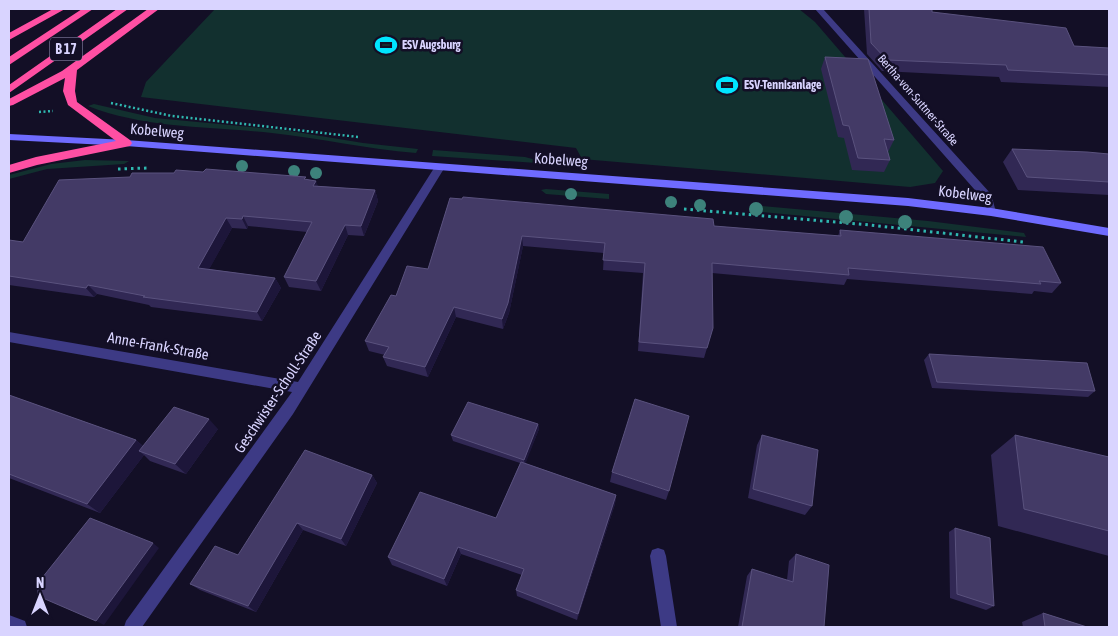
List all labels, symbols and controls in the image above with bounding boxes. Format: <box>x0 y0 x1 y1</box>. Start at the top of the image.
sports icon: ESV Augsburg <box>373 32 399 58</box>
road number: B 17 <box>50 38 82 61</box>
place label: ESV Augsburg <box>402 38 461 52</box>
street label: Bertha-von-Suttner-Straße <box>875 52 961 148</box>
sports icon: ESV-Tennisanlage <box>714 72 740 98</box>
place label: ESV-Tennisanlage <box>744 78 822 92</box>
street label: Kobelweg <box>129 120 185 141</box>
street label: Kobelweg <box>534 149 589 170</box>
street label: Kobelweg <box>937 182 993 205</box>
street label: Geschwister-Scholl-Straße <box>230 327 325 456</box>
street label: Anne-Frank-Straße <box>106 328 210 363</box>
north arrow <box>15 571 65 621</box>
text: N <box>36 575 44 591</box>

